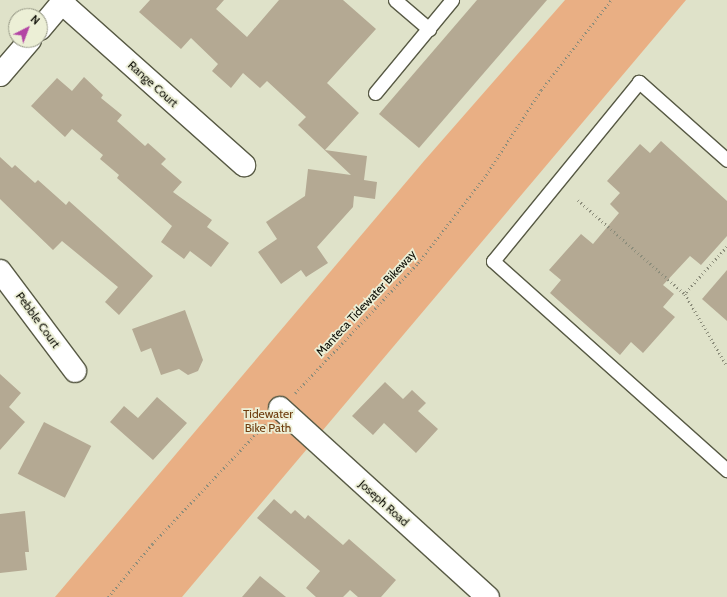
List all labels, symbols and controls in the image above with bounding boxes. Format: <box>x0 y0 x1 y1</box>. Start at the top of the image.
north arrow <box>8 8 48 48</box>
text: N <box>28 12 43 28</box>
street label: Range Court <box>125 58 181 110</box>
street label: Manteca Tidewater Bikeway <box>313 247 419 359</box>
street label: Pebble Court <box>13 289 63 351</box>
park label: Tidewater Bike Path <box>243 407 293 435</box>
street label: Joseph Road <box>356 477 412 529</box>

